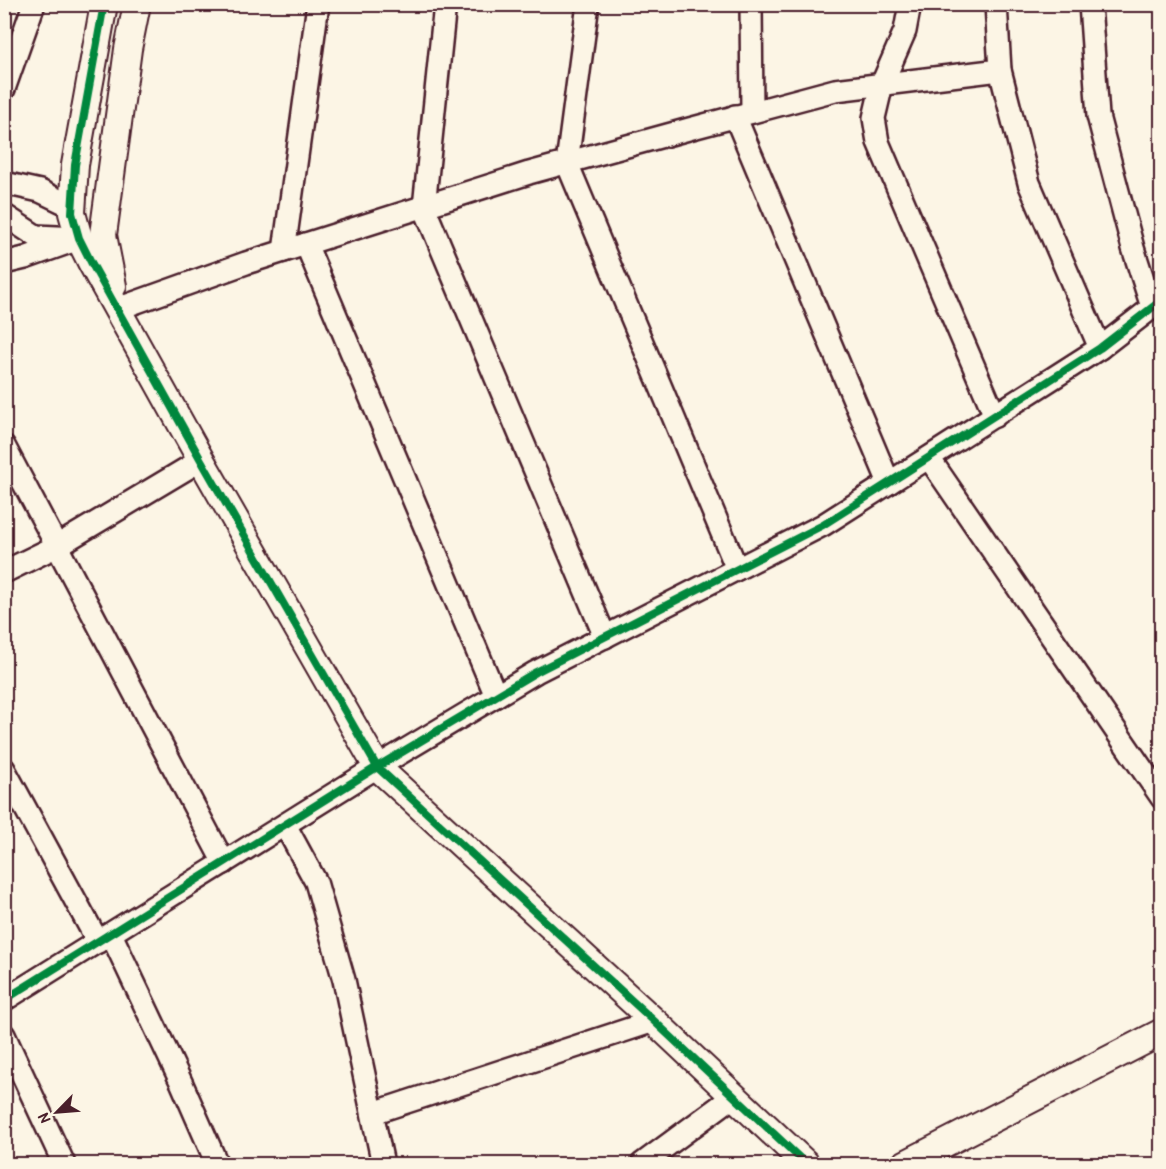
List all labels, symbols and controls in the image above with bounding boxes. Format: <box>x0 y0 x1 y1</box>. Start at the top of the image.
north arrow <box>27 1082 87 1142</box>
text: N <box>31 1109 55 1127</box>

